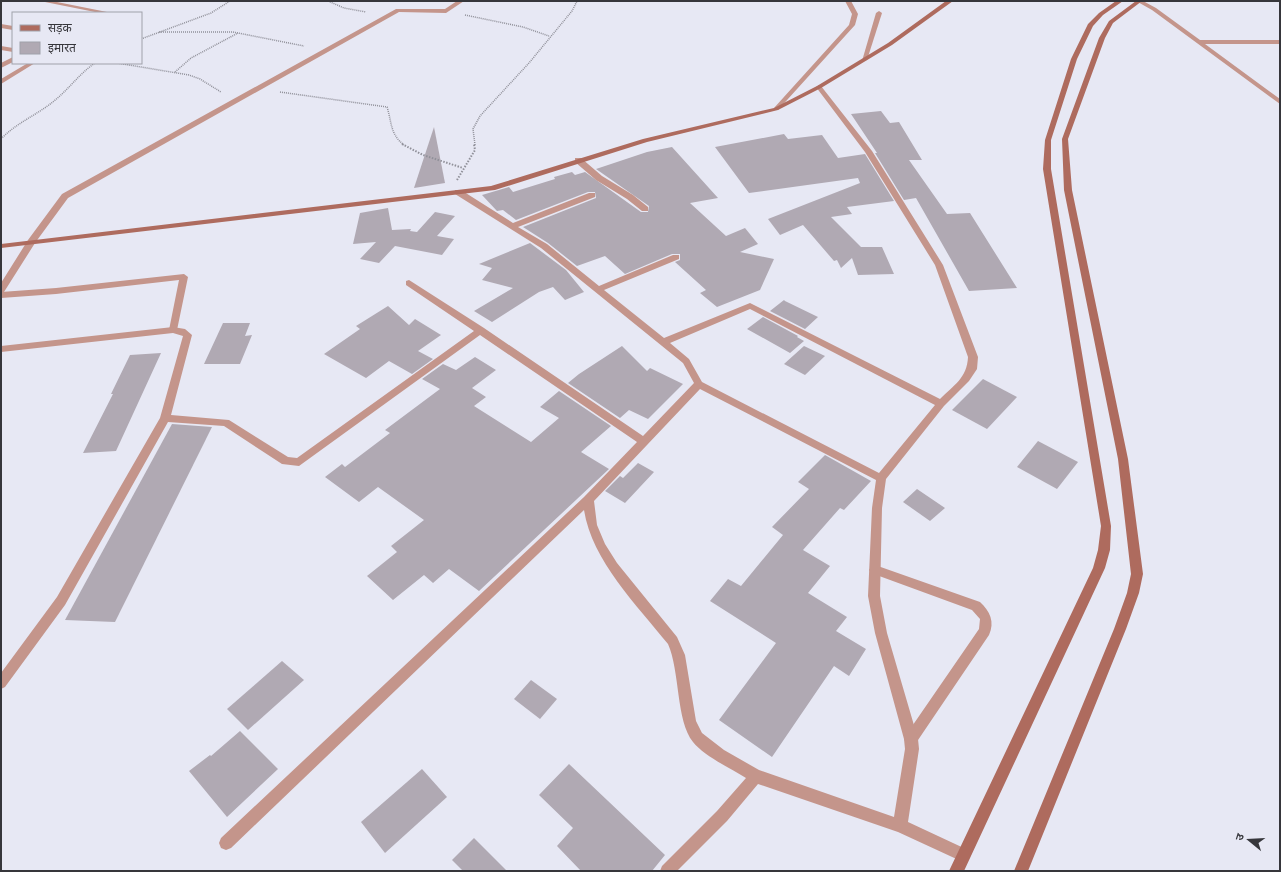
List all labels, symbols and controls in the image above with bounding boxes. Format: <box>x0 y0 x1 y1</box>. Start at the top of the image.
legend <box>12 12 142 64</box>
text: सड़क <box>48 19 73 37</box>
text: इमारत <box>48 39 77 57</box>
north arrow <box>1229 820 1269 860</box>
text: उ <box>1231 831 1248 842</box>

